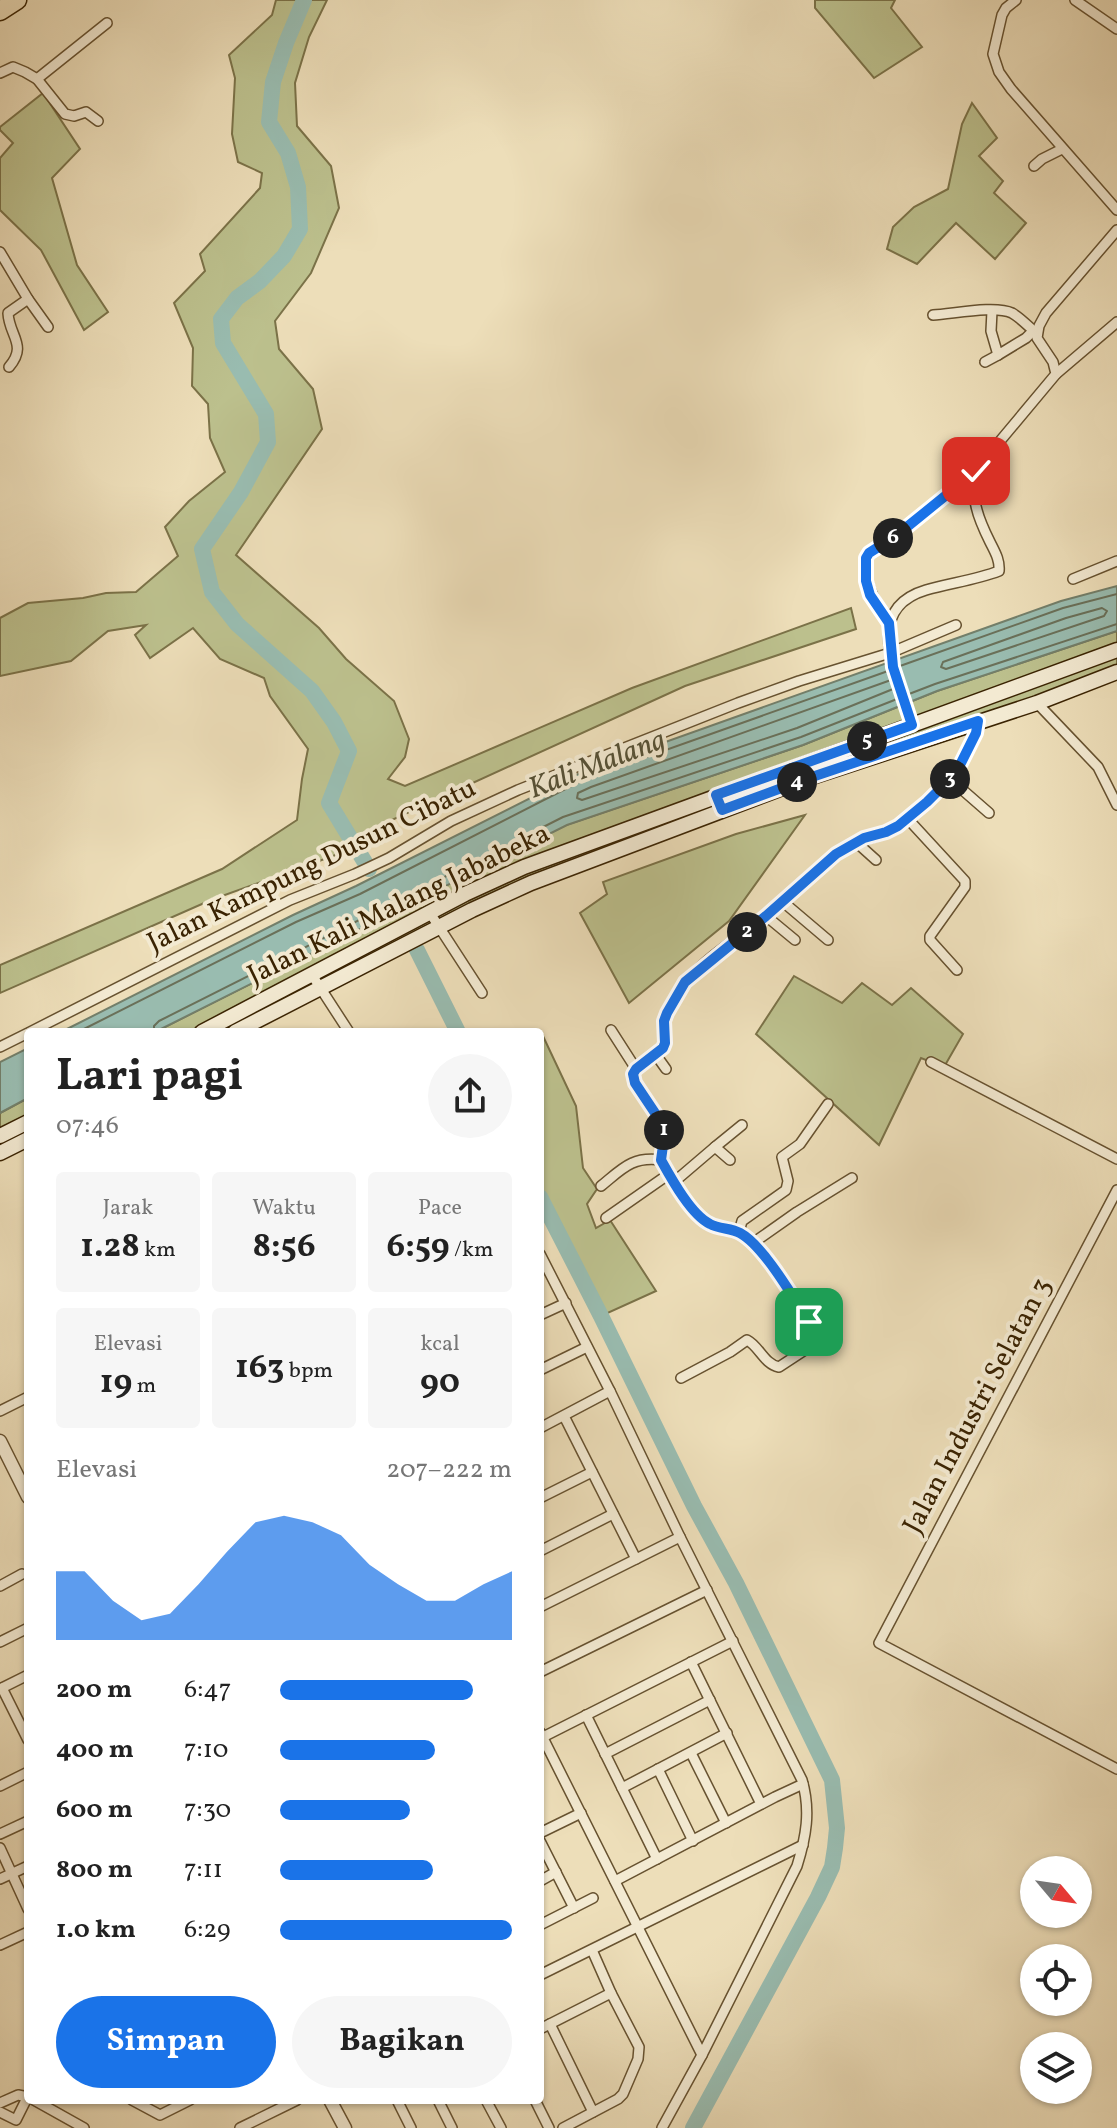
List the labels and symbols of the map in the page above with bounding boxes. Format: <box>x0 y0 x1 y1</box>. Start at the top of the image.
pin <box>942 437 1010 505</box>
pin: 6 <box>873 518 913 558</box>
water label: Kali Malang <box>522 720 672 810</box>
pin: 5 <box>847 721 887 761</box>
pin: 3 <box>930 759 970 799</box>
pin: 4 <box>777 762 817 802</box>
street label: Jalan Kampung Dusun Cibatu <box>141 769 483 963</box>
street label: Jalan Kali Malang Jababeka <box>241 815 557 995</box>
pin: 2 <box>727 912 767 952</box>
pin: 1 <box>644 1110 684 1150</box>
street label: Jalan Industri Selatan 3 <box>894 1271 1062 1541</box>
pin <box>775 1288 843 1356</box>
north arrow <box>1020 1856 1092 1928</box>

